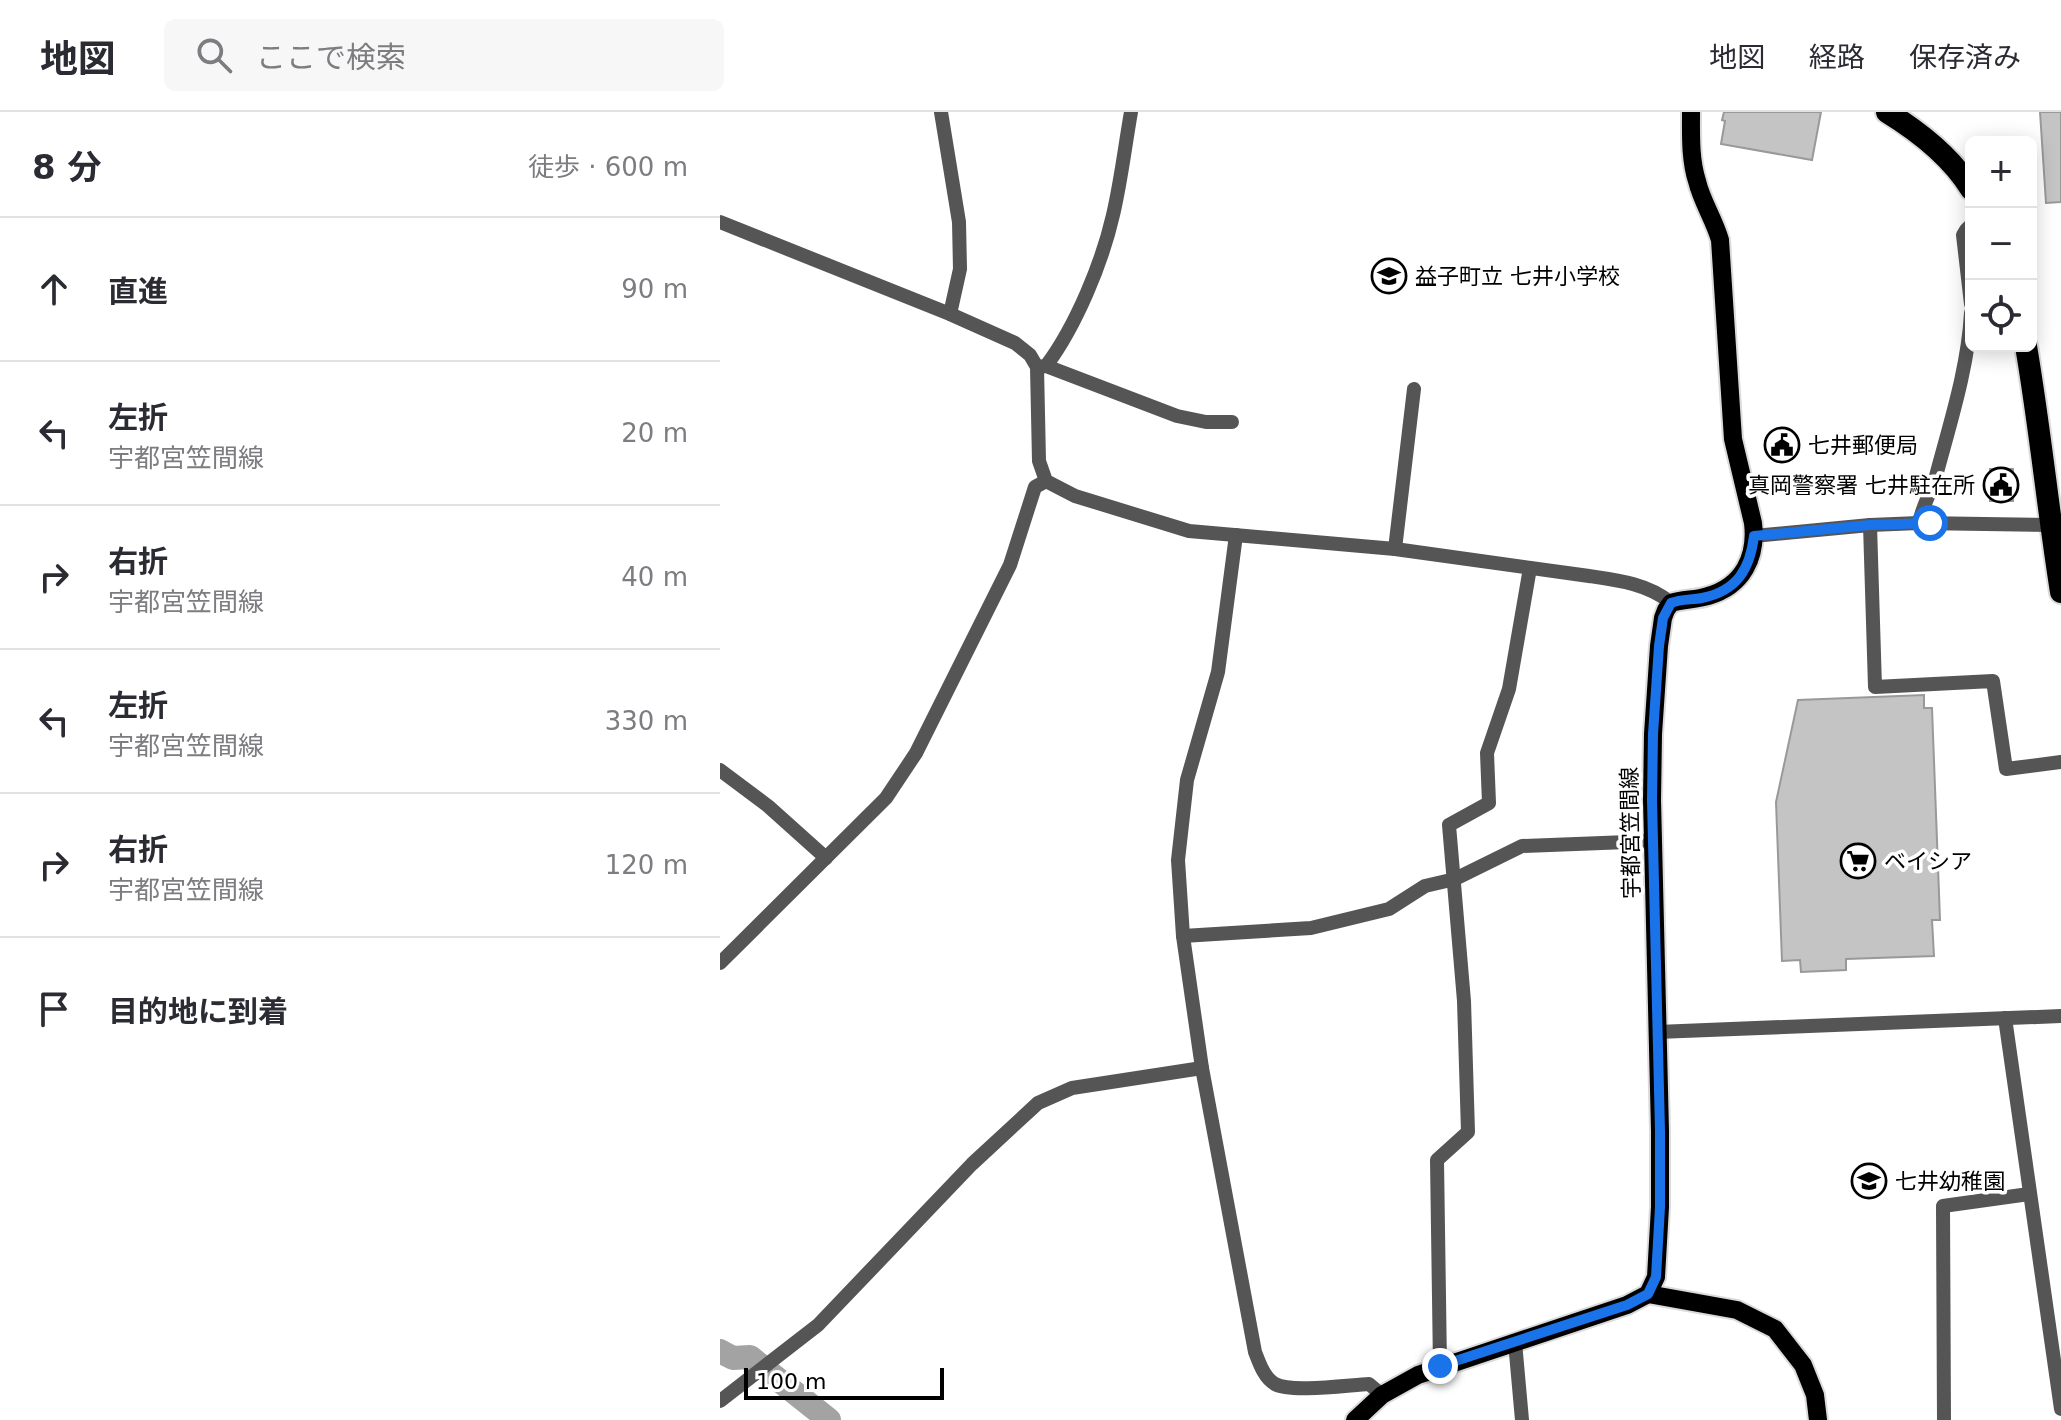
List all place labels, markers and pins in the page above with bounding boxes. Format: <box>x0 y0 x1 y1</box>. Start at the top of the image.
school or university icon: 益子町立 七井小学校 <box>1370 257 1408 295</box>
place label: 益子町立 七井小学校 <box>1415 264 1620 289</box>
public building icon: 七井郵便局 <box>1763 426 1801 464</box>
place label: 七井郵便局 <box>1808 433 1918 458</box>
public building icon: 真岡警察署 七井駐在所 <box>1982 466 2020 504</box>
place label: 真岡警察署 七井駐在所 <box>1748 473 1975 498</box>
supermarket icon: ベイシア <box>1839 842 1877 880</box>
place label: ベイシア <box>1884 849 1972 874</box>
school or university icon: 七井幼稚園 <box>1850 1162 1888 1200</box>
place label: 七井幼稚園 <box>1895 1169 2005 1194</box>

